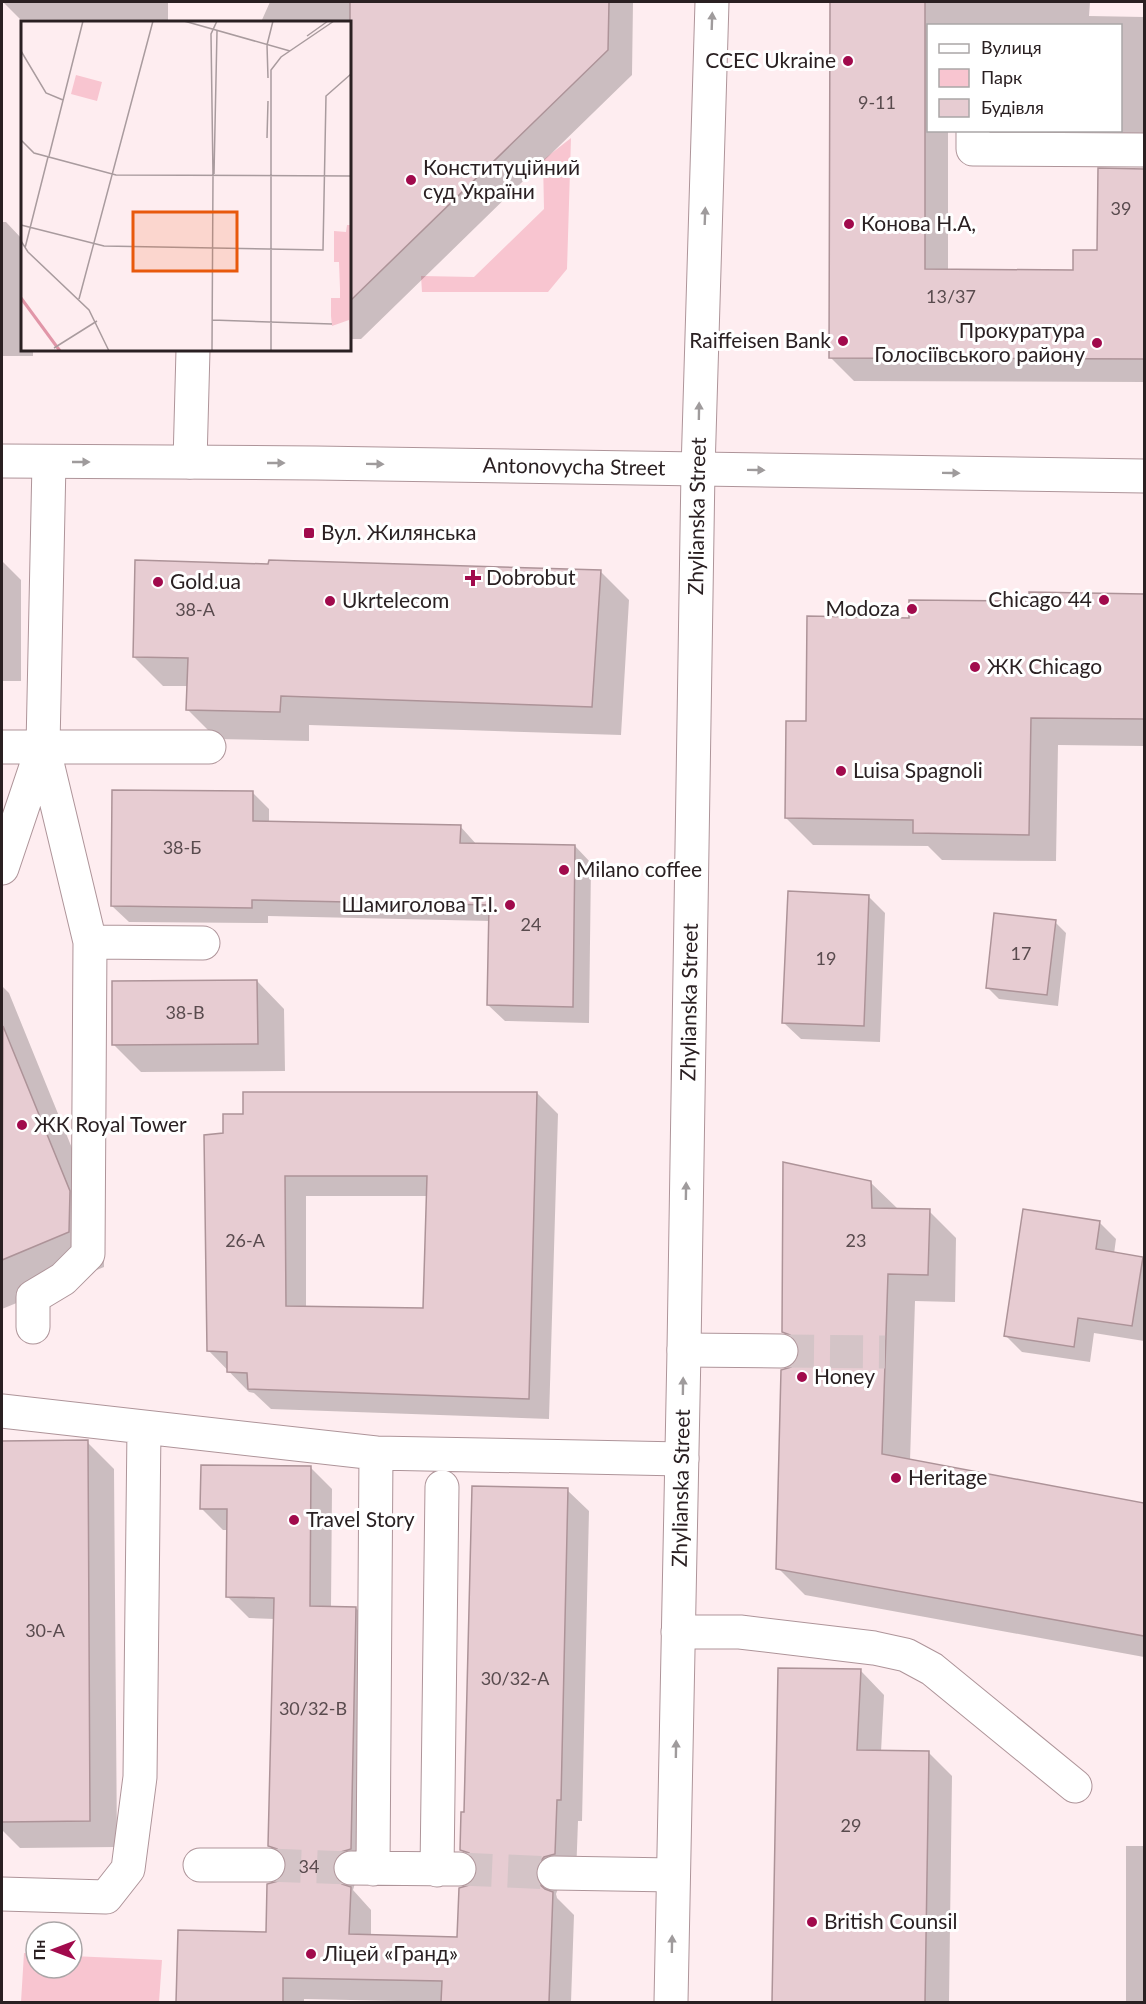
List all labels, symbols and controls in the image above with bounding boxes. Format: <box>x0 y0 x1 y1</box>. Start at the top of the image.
one-way arrow <box>707 12 716 31</box>
inset map <box>21 21 351 351</box>
legend <box>927 24 1122 132</box>
text: Вулиця <box>981 36 1042 58</box>
place label: CCEC Ukraine <box>705 47 836 72</box>
marker: CCEC Ukraine <box>841 54 855 68</box>
text: Парк <box>981 66 1023 88</box>
house number: 9-11 <box>858 91 896 113</box>
text: Будівля <box>981 96 1044 118</box>
place label: Конституційний суд України <box>423 154 580 203</box>
marker: Конституційний суд України <box>404 173 418 187</box>
house number: 39 <box>1111 197 1131 219</box>
one-way arrow <box>701 207 710 226</box>
place label: Конова Н.А, <box>861 210 976 235</box>
marker: Конова Н.А, <box>842 217 856 231</box>
house number: 13/37 <box>926 285 976 307</box>
place label: Прокуратура Голосіївського району <box>874 317 1085 366</box>
place label: Raiffeisen Bank <box>689 327 831 352</box>
marker: Raiffeisen Bank <box>836 334 850 348</box>
marker: Прокуратура Голосіївського району <box>1090 336 1104 350</box>
one-way arrow <box>695 402 704 421</box>
street label: Zhylianska Street <box>682 436 710 595</box>
street label: Antonovycha Street <box>482 452 666 479</box>
one-way arrow <box>71 457 90 467</box>
one-way arrow <box>266 458 285 467</box>
one-way arrow <box>365 459 384 469</box>
one-way arrow <box>747 465 766 475</box>
one-way arrow <box>942 468 961 478</box>
place label: Вул. Жилянська <box>321 519 476 544</box>
marker: Вул. Жилянська <box>302 526 316 540</box>
place label: Dobrobut <box>486 564 576 589</box>
place label: Gold.ua <box>170 568 241 593</box>
marker: Dobrobut <box>464 569 482 587</box>
marker: Gold.ua <box>151 575 165 589</box>
place label: Chicago 44 <box>988 586 1092 611</box>
place label: Ukrtelecom <box>342 587 449 612</box>
marker: Chicago 44 <box>1097 593 1111 607</box>
marker: Ukrtelecom <box>323 594 337 608</box>
place label: Modoza <box>826 595 900 620</box>
house number: 38-А <box>175 598 216 620</box>
marker: Modoza <box>905 602 919 616</box>
place label: ЖК Chicago <box>987 653 1102 678</box>
marker: ЖК Chicago <box>968 660 982 674</box>
place label: Luisa Spagnoli <box>853 757 983 782</box>
marker: Luisa Spagnoli <box>834 764 848 778</box>
house number: 38-Б <box>163 836 201 858</box>
place label: Milano coffee <box>576 856 702 881</box>
marker: Milano coffee <box>557 863 571 877</box>
place label: Шамиголова Т.І. <box>341 891 498 916</box>
marker: Шамиголова Т.І. <box>503 898 517 912</box>
house number: 24 <box>521 913 541 935</box>
street label: Zhylianska Street <box>674 923 702 1081</box>
house number: 17 <box>1011 942 1031 964</box>
house number: 19 <box>816 947 836 969</box>
house number: 38-В <box>165 1001 205 1023</box>
place label: ЖК Royal Tower <box>34 1111 187 1136</box>
marker: ЖК Royal Tower <box>15 1118 29 1132</box>
one-way arrow <box>682 1182 691 1201</box>
house number: 26-А <box>225 1229 266 1251</box>
house number: 23 <box>846 1229 866 1251</box>
place label: Honey <box>814 1363 875 1388</box>
marker: Honey <box>795 1370 809 1384</box>
one-way arrow <box>678 1377 688 1396</box>
street label: Zhylianska Street <box>666 1408 694 1567</box>
place label: Heritage <box>908 1464 987 1489</box>
marker: Heritage <box>889 1471 903 1485</box>
place label: Travel Story <box>306 1506 415 1531</box>
marker: Travel Story <box>287 1513 301 1527</box>
house number: 30-А <box>25 1619 66 1641</box>
house number: 30/32-А <box>481 1667 550 1689</box>
house number: 30/32-В <box>279 1697 347 1719</box>
one-way arrow <box>671 1740 681 1759</box>
house number: 29 <box>841 1814 861 1836</box>
house number: 34 <box>299 1855 319 1877</box>
place label: British Counsil <box>824 1908 957 1933</box>
marker: British Counsil <box>805 1915 819 1929</box>
north arrow <box>24 1920 84 1980</box>
one-way arrow <box>667 1935 677 1954</box>
text: Пн <box>29 1940 48 1960</box>
place label: Ліцей «Гранд» <box>322 1940 458 1965</box>
marker: Ліцей «Гранд» <box>304 1947 318 1961</box>

